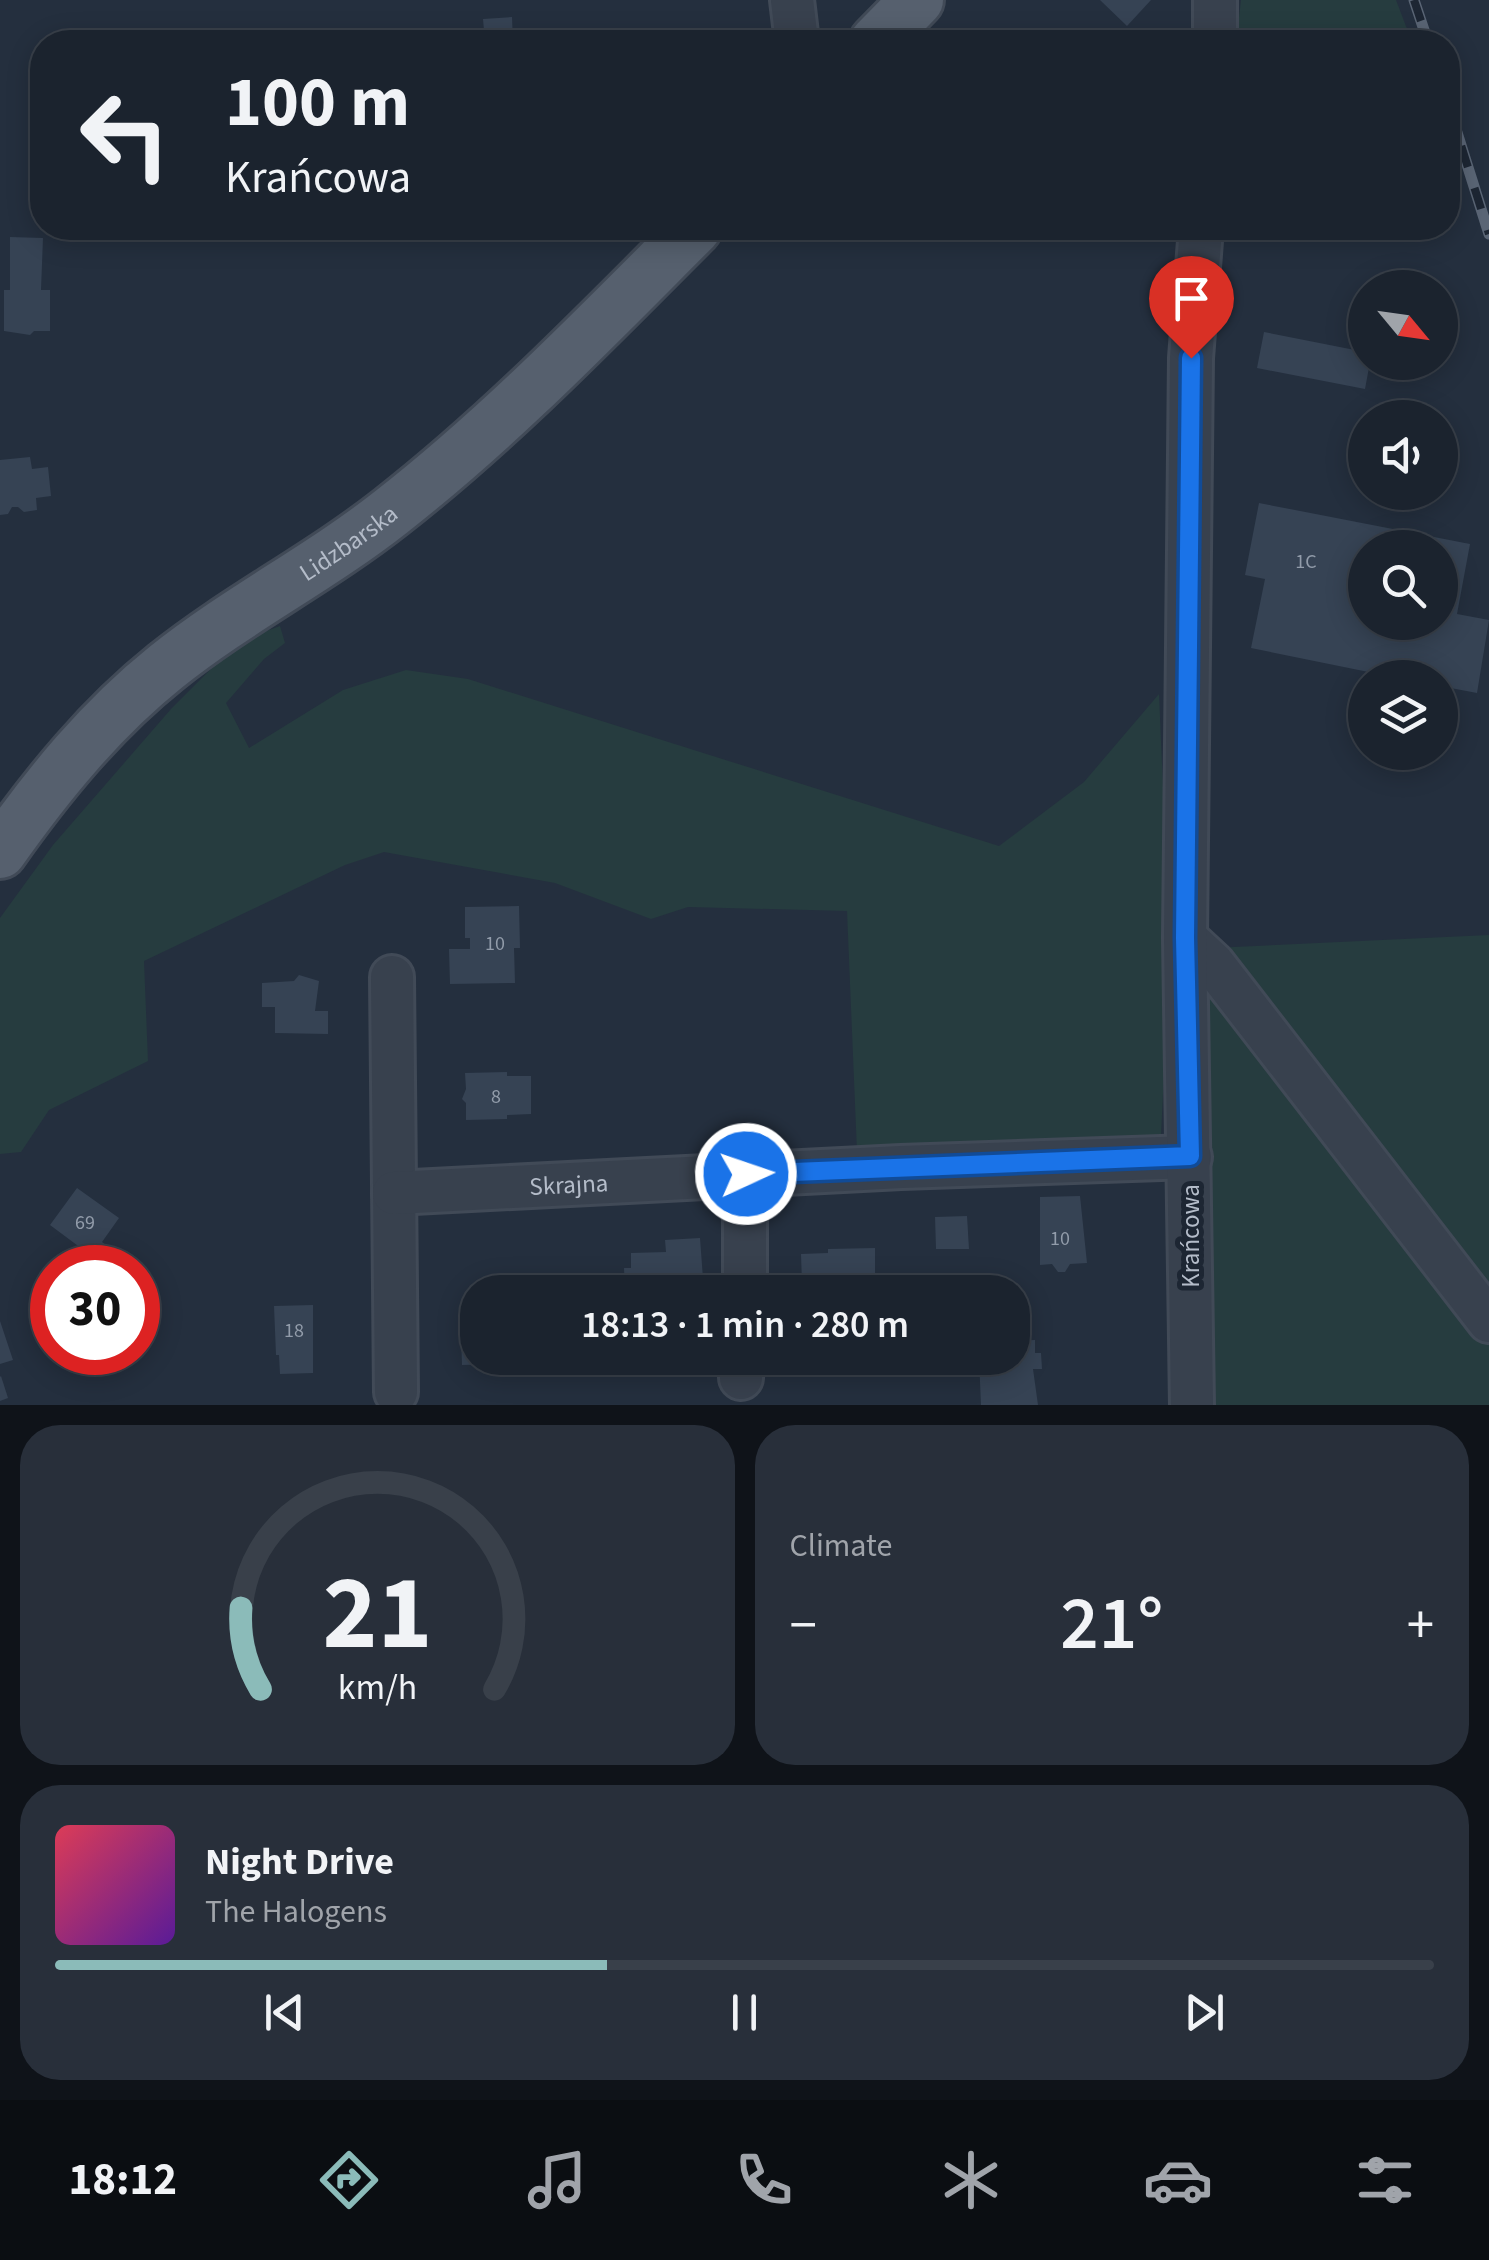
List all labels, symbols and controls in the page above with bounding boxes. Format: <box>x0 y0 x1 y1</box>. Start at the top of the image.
text: 100 m <box>225 53 410 153</box>
icon: left <box>60 70 190 200</box>
text: Krańcowa <box>225 146 411 210</box>
pin <box>1149 256 1234 359</box>
north arrow <box>1348 270 1458 380</box>
map controls <box>1348 270 1458 770</box>
icon: arrive <box>1164 271 1219 326</box>
button: sound <box>1348 400 1458 510</box>
street label: Lidzbarska <box>292 496 406 590</box>
button: search <box>1348 530 1458 640</box>
house number: 1C <box>1295 548 1317 576</box>
button: layers <box>1348 660 1458 770</box>
house number: 10 <box>485 930 505 958</box>
house number: 8 <box>491 1083 501 1111</box>
position arrow <box>694 1122 798 1226</box>
street label: Skrajna <box>528 1165 609 1205</box>
street label: Krańcowa <box>1173 1184 1209 1288</box>
house number: 69 <box>75 1209 95 1237</box>
house number: 10 <box>1050 1225 1070 1253</box>
speed limit sign: 30 <box>30 1245 160 1375</box>
text: 18:13 · 1 min · 280 m <box>581 1298 909 1352</box>
house number: 18 <box>284 1317 304 1345</box>
text: Climate <box>790 1523 892 1569</box>
text: 21 <box>322 1541 432 1689</box>
text: 21° <box>1060 1571 1163 1678</box>
text: − <box>790 1587 817 1665</box>
text: + <box>1407 1587 1434 1665</box>
text: km/h <box>338 1662 417 1713</box>
text: Night Drive <box>205 1835 394 1889</box>
text: The Halogens <box>205 1889 387 1935</box>
icon: previous <box>257 1985 312 2040</box>
icon: pause <box>717 1985 772 2040</box>
icon: next <box>1177 1985 1232 2040</box>
icon: directions <box>314 2145 384 2215</box>
icon: music <box>522 2145 592 2215</box>
icon: phone <box>729 2145 799 2215</box>
icon: climate <box>936 2145 1006 2215</box>
icon: car <box>1143 2145 1213 2215</box>
icon: filters <box>1350 2145 1420 2215</box>
text: 18:12 <box>69 2148 177 2212</box>

